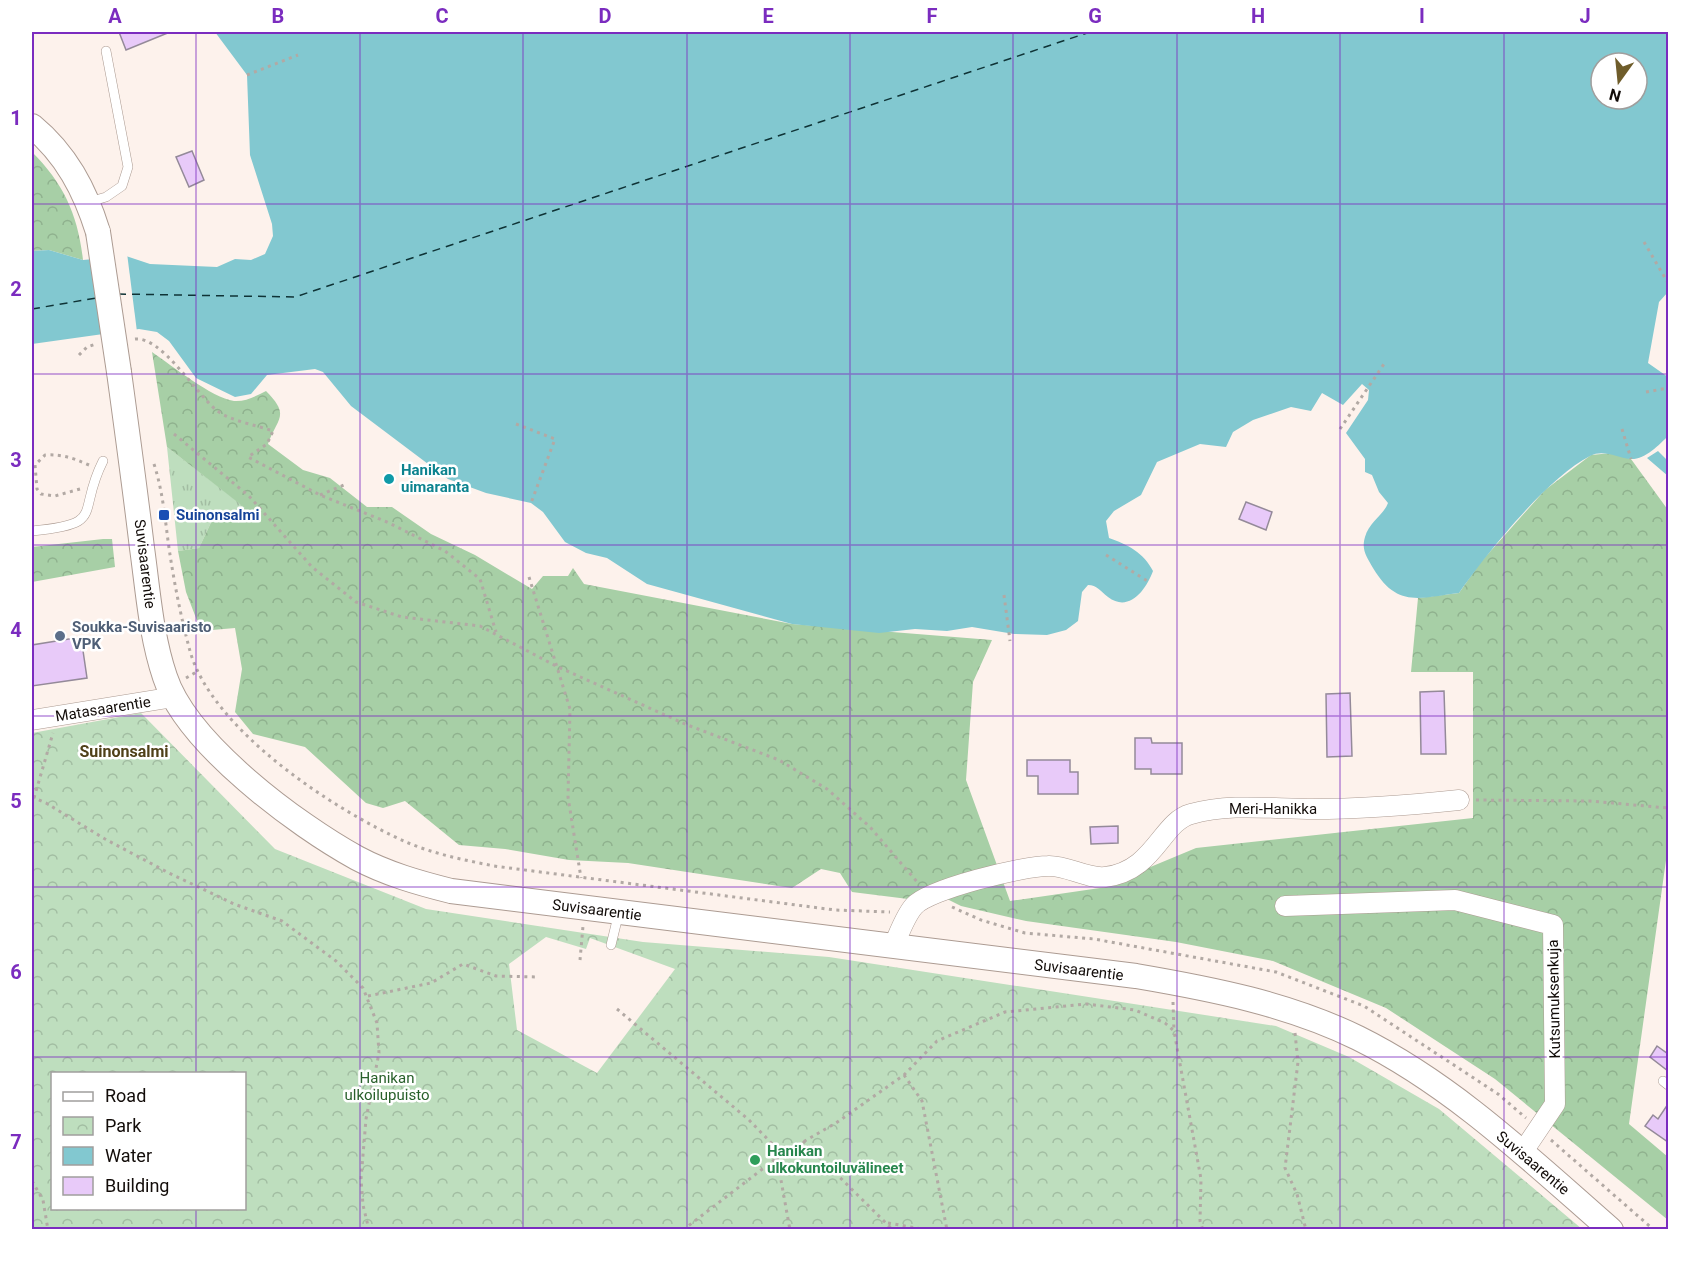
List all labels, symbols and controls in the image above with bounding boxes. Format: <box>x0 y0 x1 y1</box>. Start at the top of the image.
text: A <box>108 4 122 28</box>
text: B <box>272 4 284 28</box>
text: C <box>435 4 449 28</box>
text: D <box>599 4 612 28</box>
text: E <box>762 4 774 28</box>
text: F <box>927 4 938 28</box>
text: G <box>1088 4 1102 28</box>
text: H <box>1251 4 1265 28</box>
text: I <box>1419 4 1425 28</box>
text: J <box>1579 4 1591 28</box>
north arrow <box>1589 51 1649 111</box>
text: N <box>1607 84 1623 106</box>
text: 1 <box>10 106 22 130</box>
text: 2 <box>10 277 22 301</box>
text: 3 <box>10 448 22 472</box>
place label: Hanikan uimaranta <box>401 461 469 496</box>
marker: Hanikan uimaranta <box>382 472 396 486</box>
place label: Suinonsalmi <box>176 506 260 524</box>
marker: Suinonsalmi <box>157 508 171 522</box>
street label: Suvisaarentie <box>131 518 159 610</box>
text: 4 <box>10 618 22 642</box>
place label: Soukka-Suvisaaristo VPK <box>72 618 212 653</box>
marker: Soukka-Suvisaaristo VPK <box>53 629 67 643</box>
street label: Matasaarentie <box>54 693 152 725</box>
district label: Suinonsalmi <box>79 742 169 761</box>
text: 5 <box>10 789 22 813</box>
street label: Meri-Hanikka <box>1229 800 1317 818</box>
street label: Suvisaarentie <box>551 896 643 924</box>
street label: Kutsumuksenkuja <box>1544 939 1564 1059</box>
street label: Suvisaarentie <box>1033 956 1125 984</box>
text: 6 <box>10 960 22 984</box>
park label: Hanikan ulkoilupuisto <box>344 1069 430 1104</box>
legend <box>51 1072 246 1210</box>
text: Road <box>105 1085 146 1106</box>
text: Park <box>105 1115 142 1136</box>
street label: Suvisaarentie <box>1493 1127 1573 1199</box>
text: 7 <box>10 1130 22 1154</box>
place label: Hanikan ulkokuntoiluvälineet <box>767 1142 904 1177</box>
text: Water <box>105 1145 152 1166</box>
marker: Hanikan ulkokuntoiluvälineet <box>748 1153 762 1167</box>
text: Building <box>105 1175 169 1196</box>

